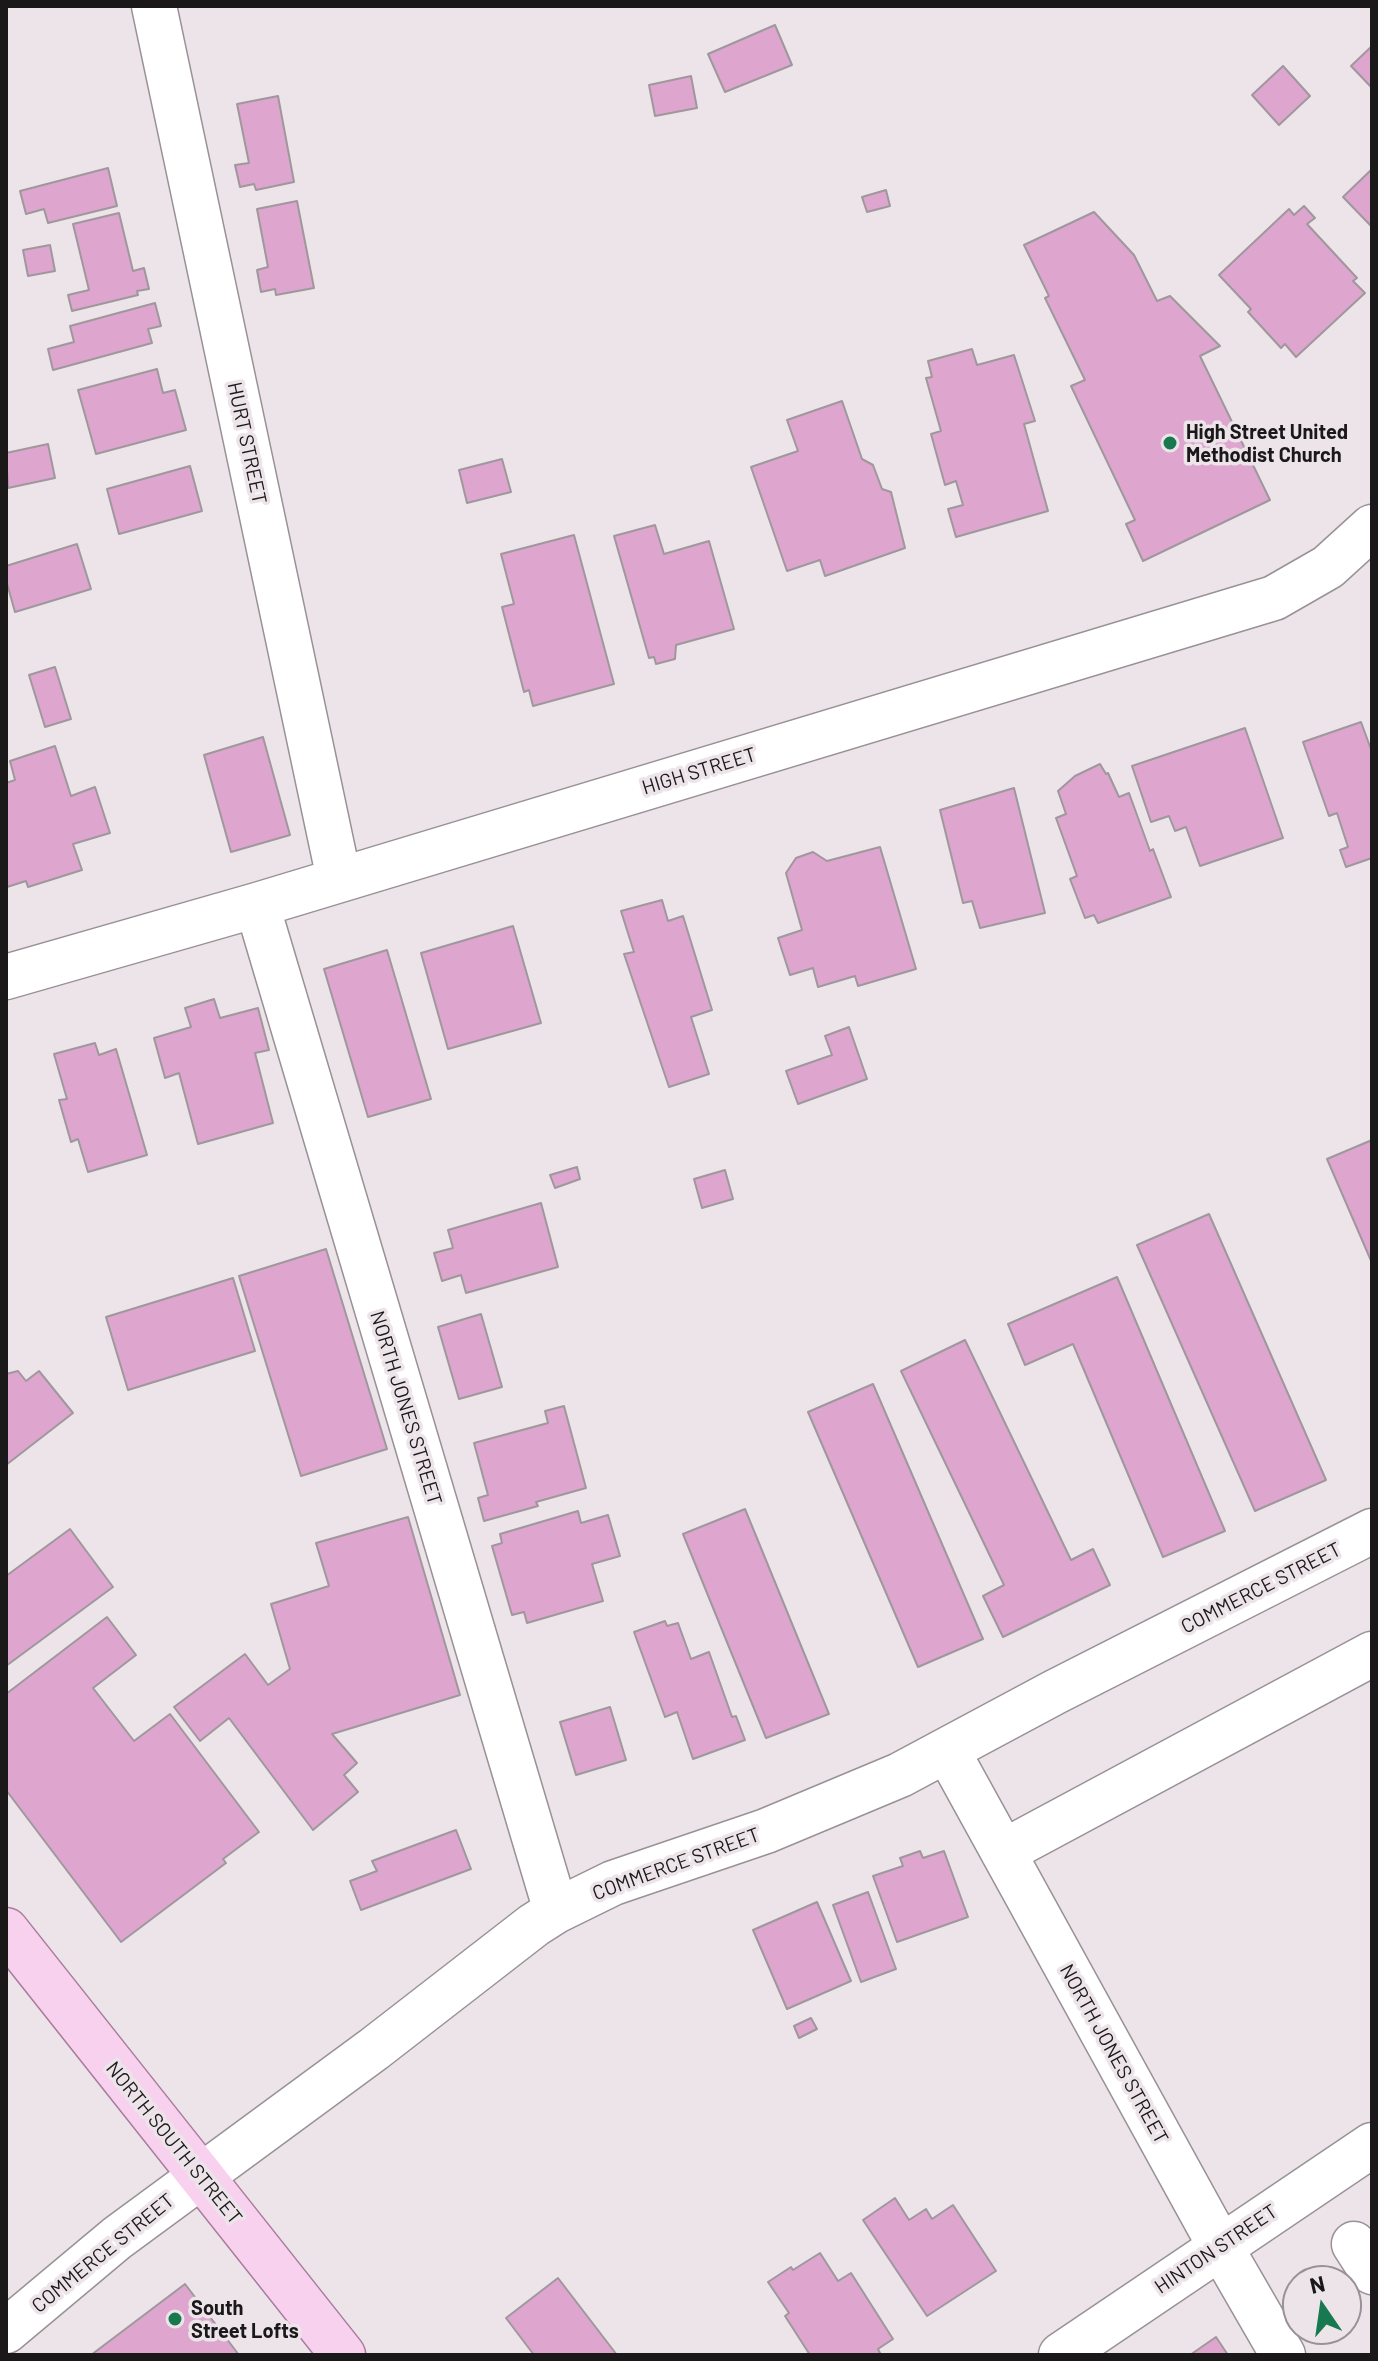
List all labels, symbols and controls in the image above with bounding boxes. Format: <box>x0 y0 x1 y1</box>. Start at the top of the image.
street label: HURT STREET <box>222 380 272 506</box>
place label: High Street United Methodist Church <box>1186 420 1348 467</box>
marker: High Street United Methodist Church <box>1161 434 1179 452</box>
street label: HIGH STREET <box>639 742 759 800</box>
street label: NORTH JONES STREET <box>365 1308 447 1508</box>
street label: COMMERCE STREET <box>1177 1537 1345 1639</box>
street label: COMMERCE STREET <box>589 1823 763 1905</box>
street label: NORTH JONES STREET <box>1055 1960 1173 2148</box>
street label: NORTH SOUTH STREET <box>101 2057 247 2229</box>
street label: COMMERCE STREET <box>27 2188 179 2318</box>
street label: HINTON STREET <box>1150 2199 1282 2299</box>
north arrow <box>1282 2265 1362 2345</box>
text: N <box>1307 2269 1327 2298</box>
place label: South Street Lofts <box>191 2296 299 2343</box>
marker: South Street Lofts <box>166 2310 184 2328</box>

